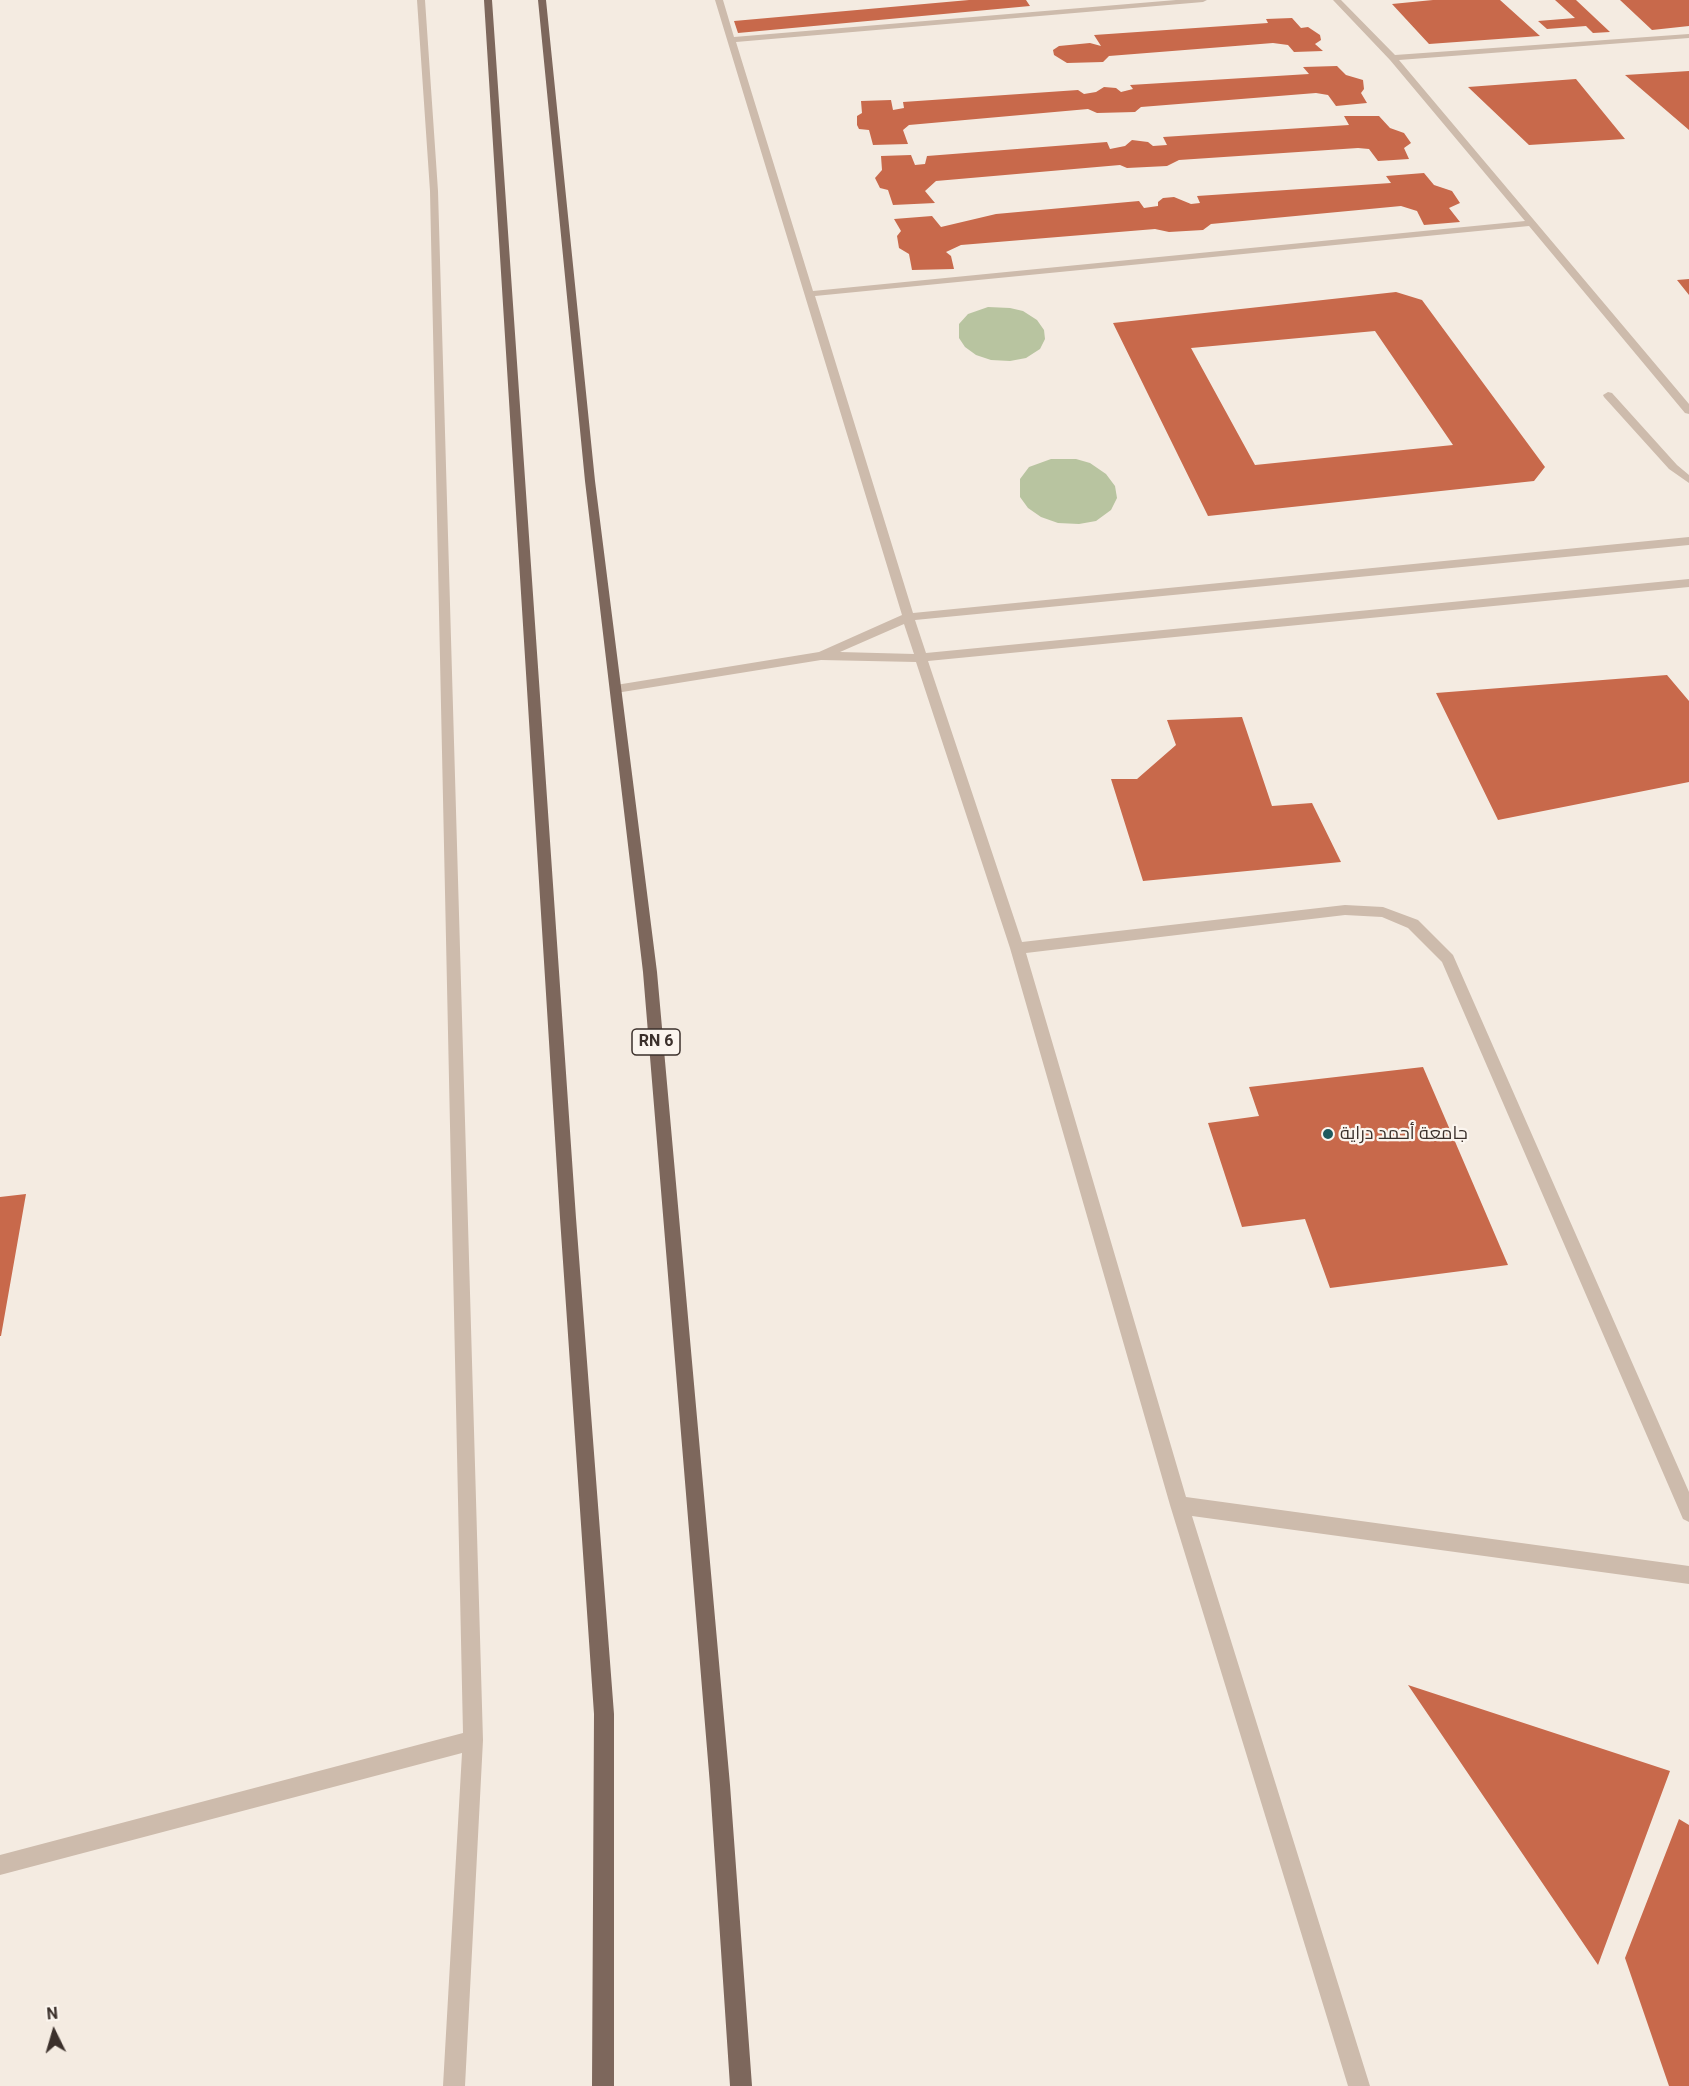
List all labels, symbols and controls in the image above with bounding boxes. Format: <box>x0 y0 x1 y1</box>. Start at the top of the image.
road number: RN 6 <box>632 1029 680 1055</box>
place label: جامعة أحمد دراية <box>1340 1123 1468 1145</box>
marker: جامعة أحمد دراية <box>1321 1127 1335 1141</box>
north arrow <box>24 2002 84 2062</box>
text: N <box>46 2004 59 2024</box>

